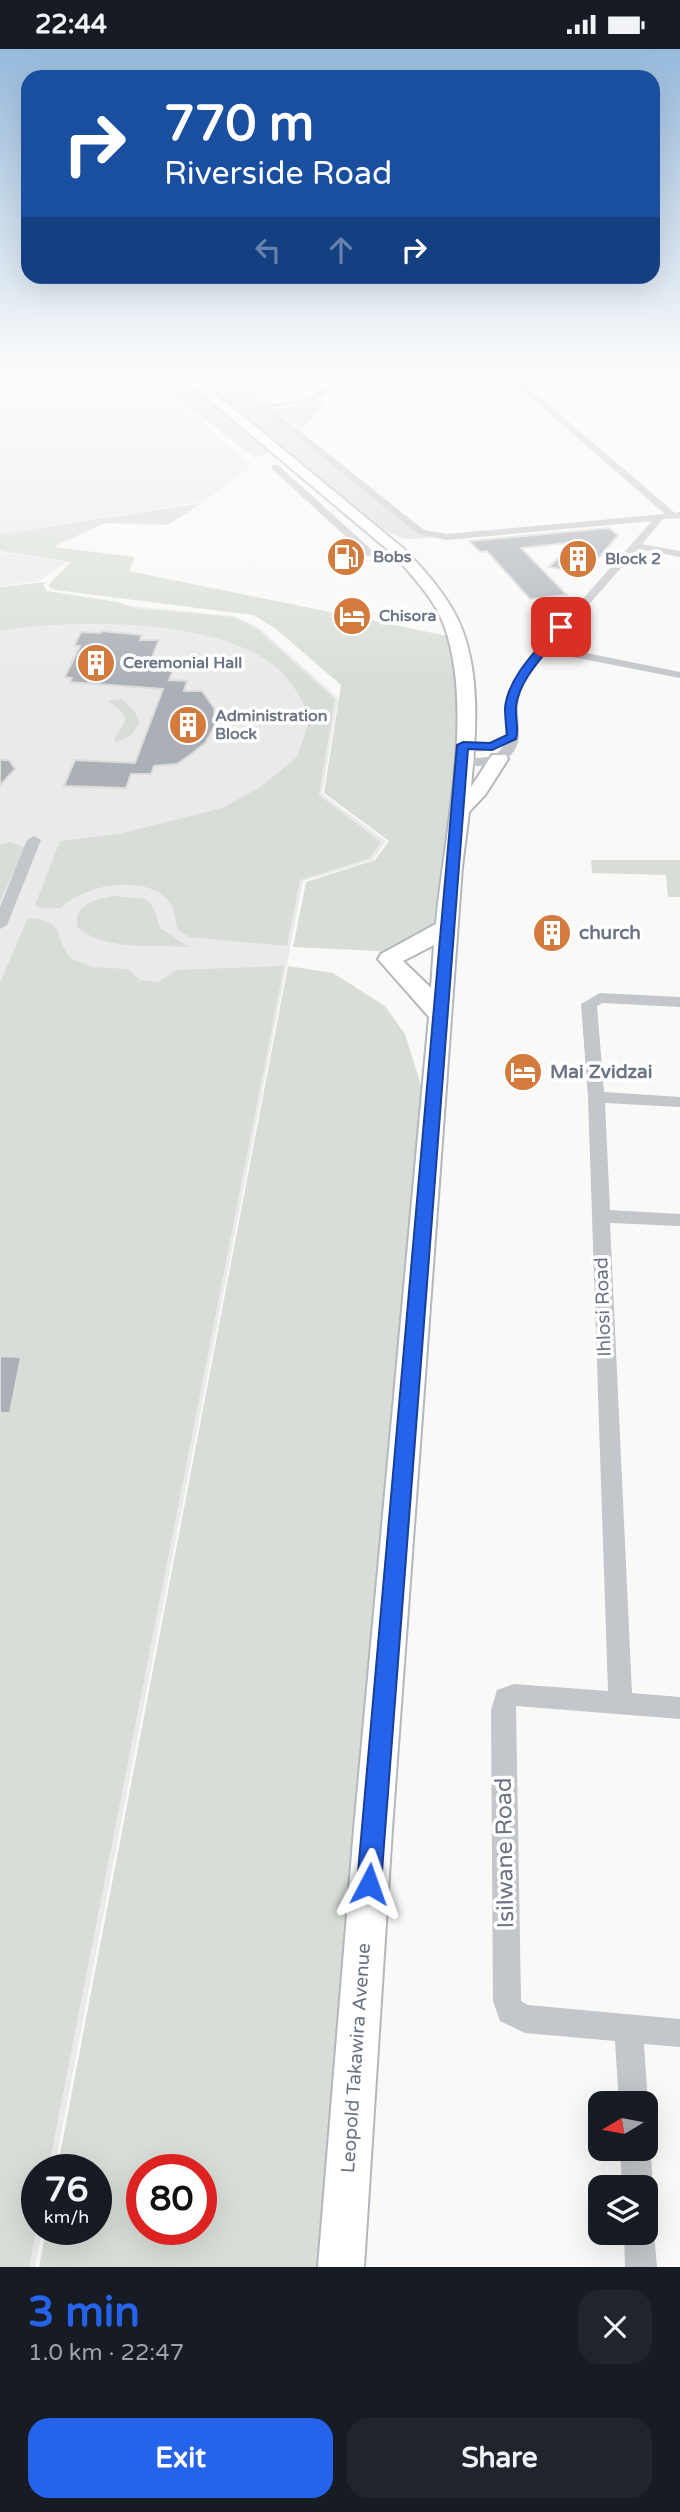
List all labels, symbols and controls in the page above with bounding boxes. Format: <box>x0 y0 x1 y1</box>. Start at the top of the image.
text: 22:44 <box>35 9 107 40</box>
text: 770 m <box>164 95 314 154</box>
icon: right <box>49 98 140 189</box>
text: Riverside Road <box>164 155 392 193</box>
icon: left <box>249 231 287 269</box>
icon: ahead <box>322 231 360 269</box>
icon: right <box>395 231 433 269</box>
fuel station icon: Bobs <box>325 536 367 578</box>
building icon: Block 2 <box>557 538 599 580</box>
place label: Bobs <box>373 547 412 567</box>
place label: Block 2 <box>605 549 661 569</box>
hotel icon: Chisora <box>331 595 373 637</box>
pin <box>531 597 591 657</box>
place label: Chisora <box>379 606 436 626</box>
icon: arrive <box>542 608 580 646</box>
building icon: Ceremonial Hall <box>75 642 117 684</box>
place label: Ceremonial Hall <box>123 653 242 673</box>
building icon: Administration Block <box>167 704 209 746</box>
place label: Administration Block <box>215 706 327 744</box>
building icon: church <box>531 912 573 954</box>
place label: church <box>579 922 641 944</box>
hotel icon: Mai Zvidzai <box>502 1051 544 1093</box>
place label: Mai Zvidzai <box>550 1061 653 1083</box>
street label: Ihlosi Road <box>590 1257 616 1357</box>
street label: Isilwane Road <box>490 1777 520 1929</box>
position arrow <box>332 1847 406 1921</box>
street label: Leopold Takawira Avenue <box>337 1942 375 2174</box>
north arrow <box>588 2091 658 2161</box>
map controls <box>588 2091 658 2245</box>
speed limit sign: 80 <box>126 2154 217 2245</box>
text: 76 <box>45 2169 88 2211</box>
button: layers <box>588 2175 658 2245</box>
text: km/h <box>44 2206 89 2228</box>
text: 3 min <box>28 2287 140 2338</box>
button: close <box>578 2290 652 2364</box>
text: 1.0 km · 22:47 <box>28 2339 184 2367</box>
button: Exit <box>28 2418 333 2498</box>
button: Share <box>347 2418 652 2498</box>

